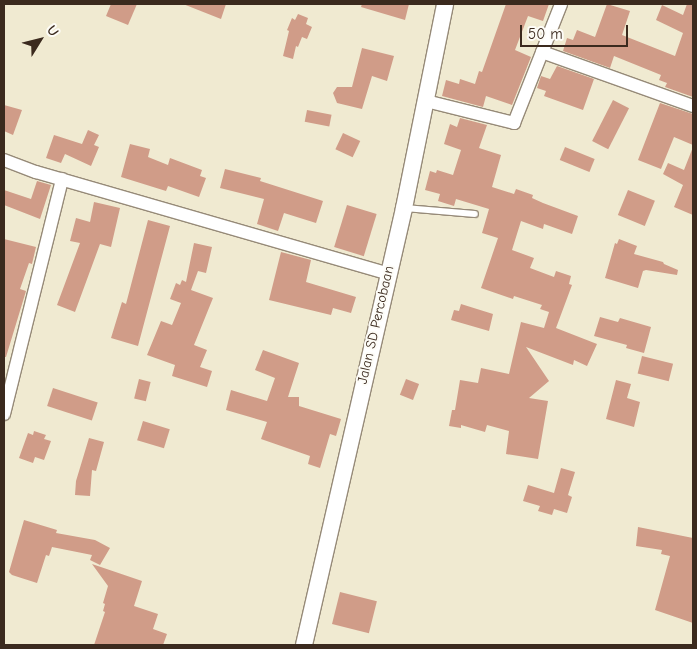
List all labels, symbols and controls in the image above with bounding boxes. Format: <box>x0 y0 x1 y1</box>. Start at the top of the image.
north arrow <box>15 15 65 65</box>
scale bar <box>522 15 630 47</box>
text: U <box>43 22 62 40</box>
text: 50 m <box>528 25 563 43</box>
street label: Jalan SD Percobaan <box>354 264 398 386</box>

